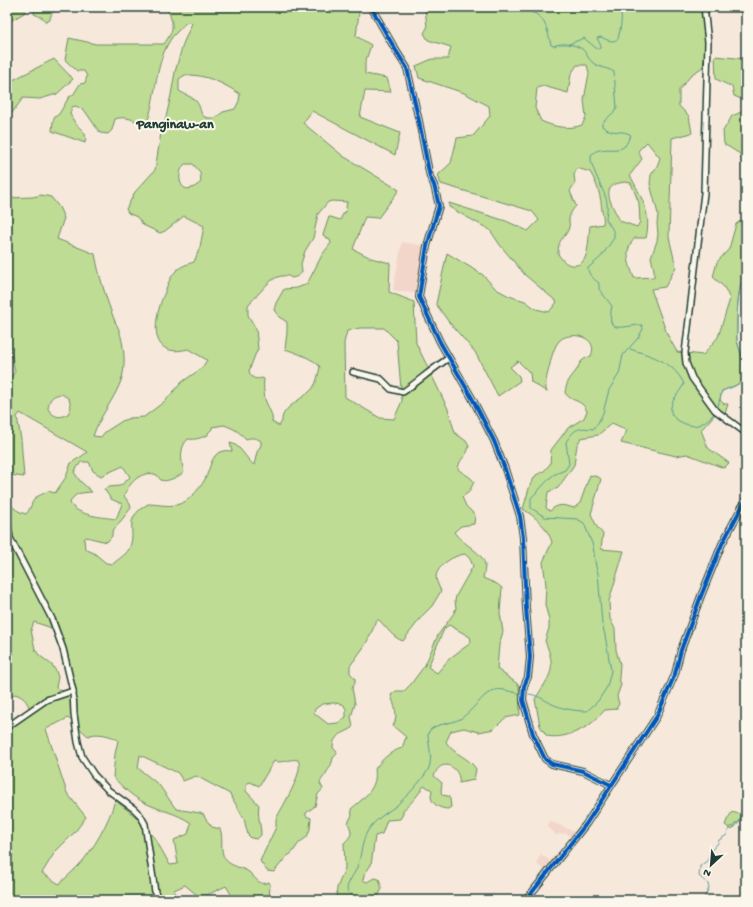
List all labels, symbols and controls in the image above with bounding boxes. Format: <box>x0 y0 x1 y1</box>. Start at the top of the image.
district label: Panginaw-an <box>135 117 214 134</box>
north arrow <box>691 845 731 885</box>
text: N <box>702 865 713 879</box>

